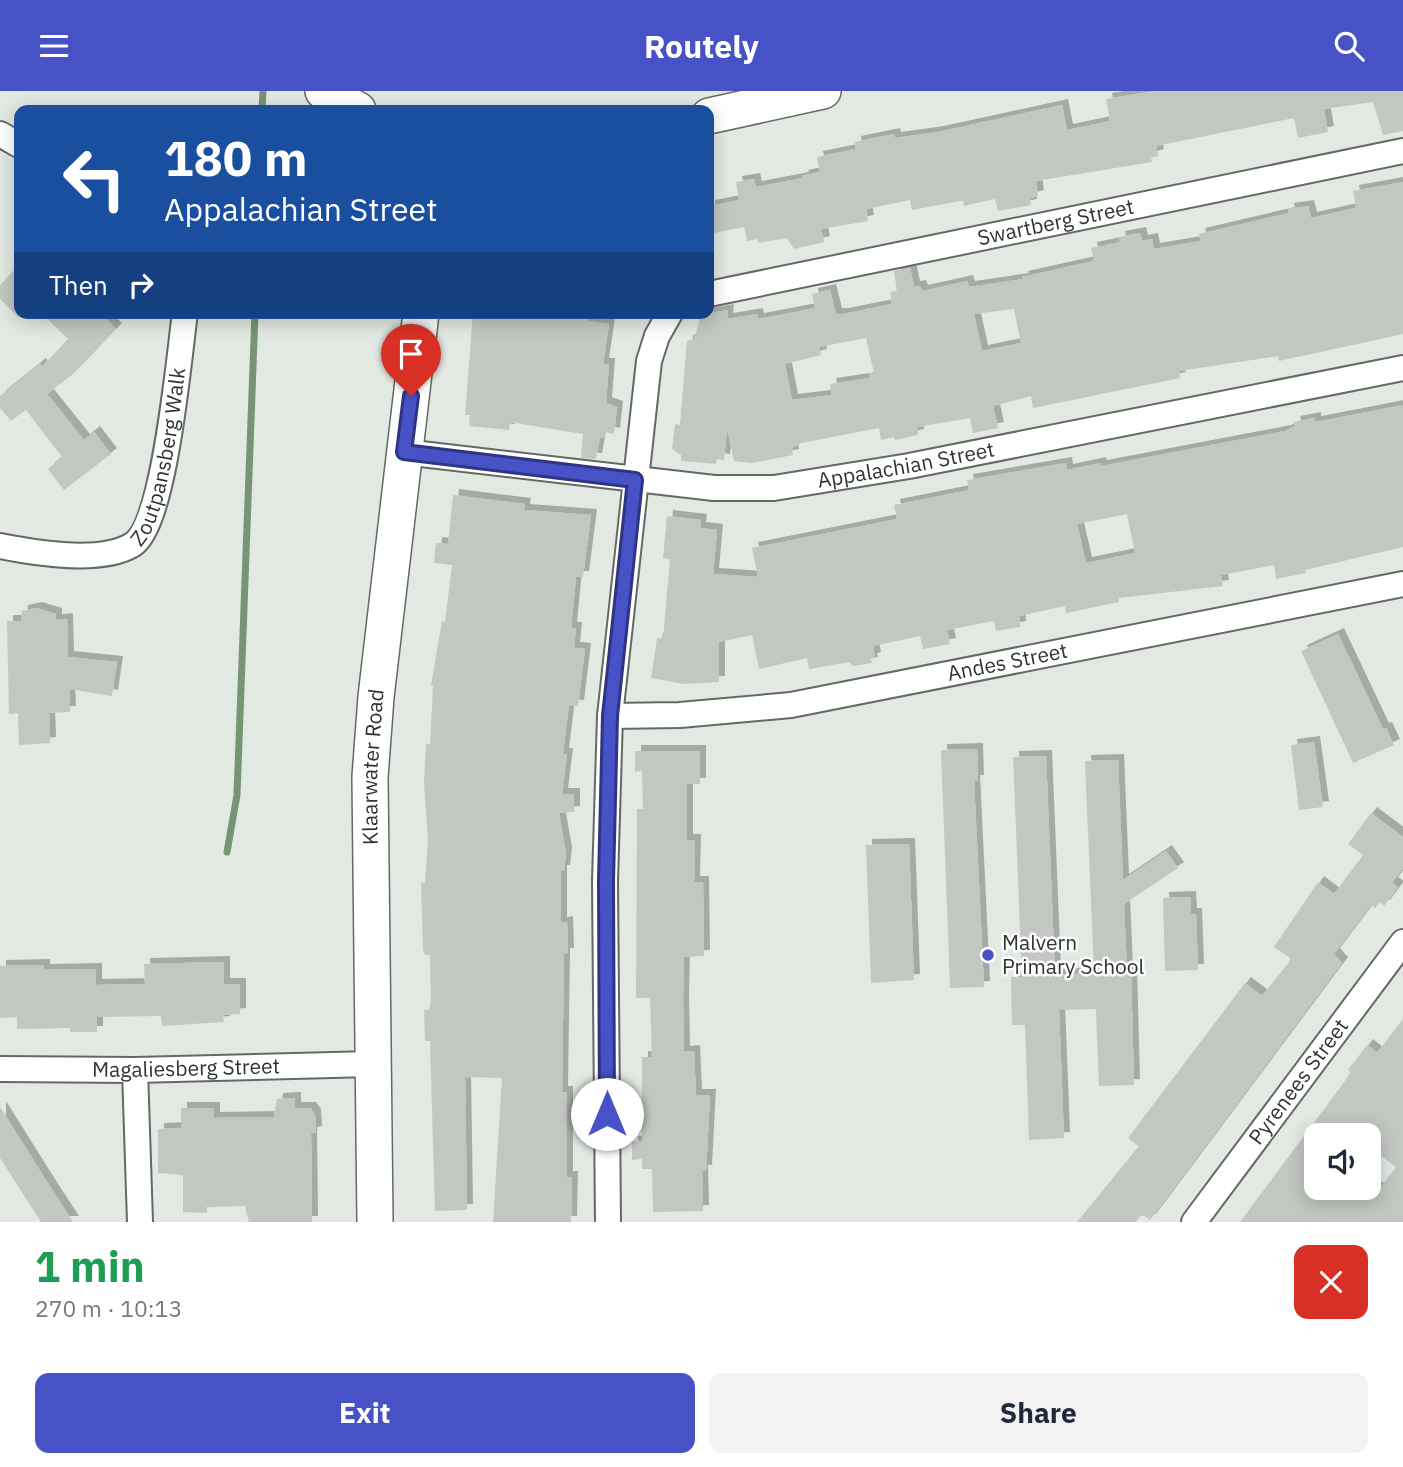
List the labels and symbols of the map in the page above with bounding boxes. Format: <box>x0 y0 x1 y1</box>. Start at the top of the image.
street label: Swartberg Street <box>975 192 1136 251</box>
pin <box>381 324 441 396</box>
street label: Zoutpansberg Walk <box>123 366 191 551</box>
street label: Appalachian Street <box>815 434 997 494</box>
street label: Andes Street <box>945 636 1070 687</box>
street label: Klaarwater Road <box>355 687 390 845</box>
place label: Malvern Primary School <box>1002 928 1145 980</box>
marker: Malvern Primary School <box>980 947 996 963</box>
street label: Pyrenees Street <box>1242 1013 1354 1150</box>
street label: Magaliesberg Street <box>92 1051 280 1083</box>
position arrow <box>570 1077 644 1151</box>

